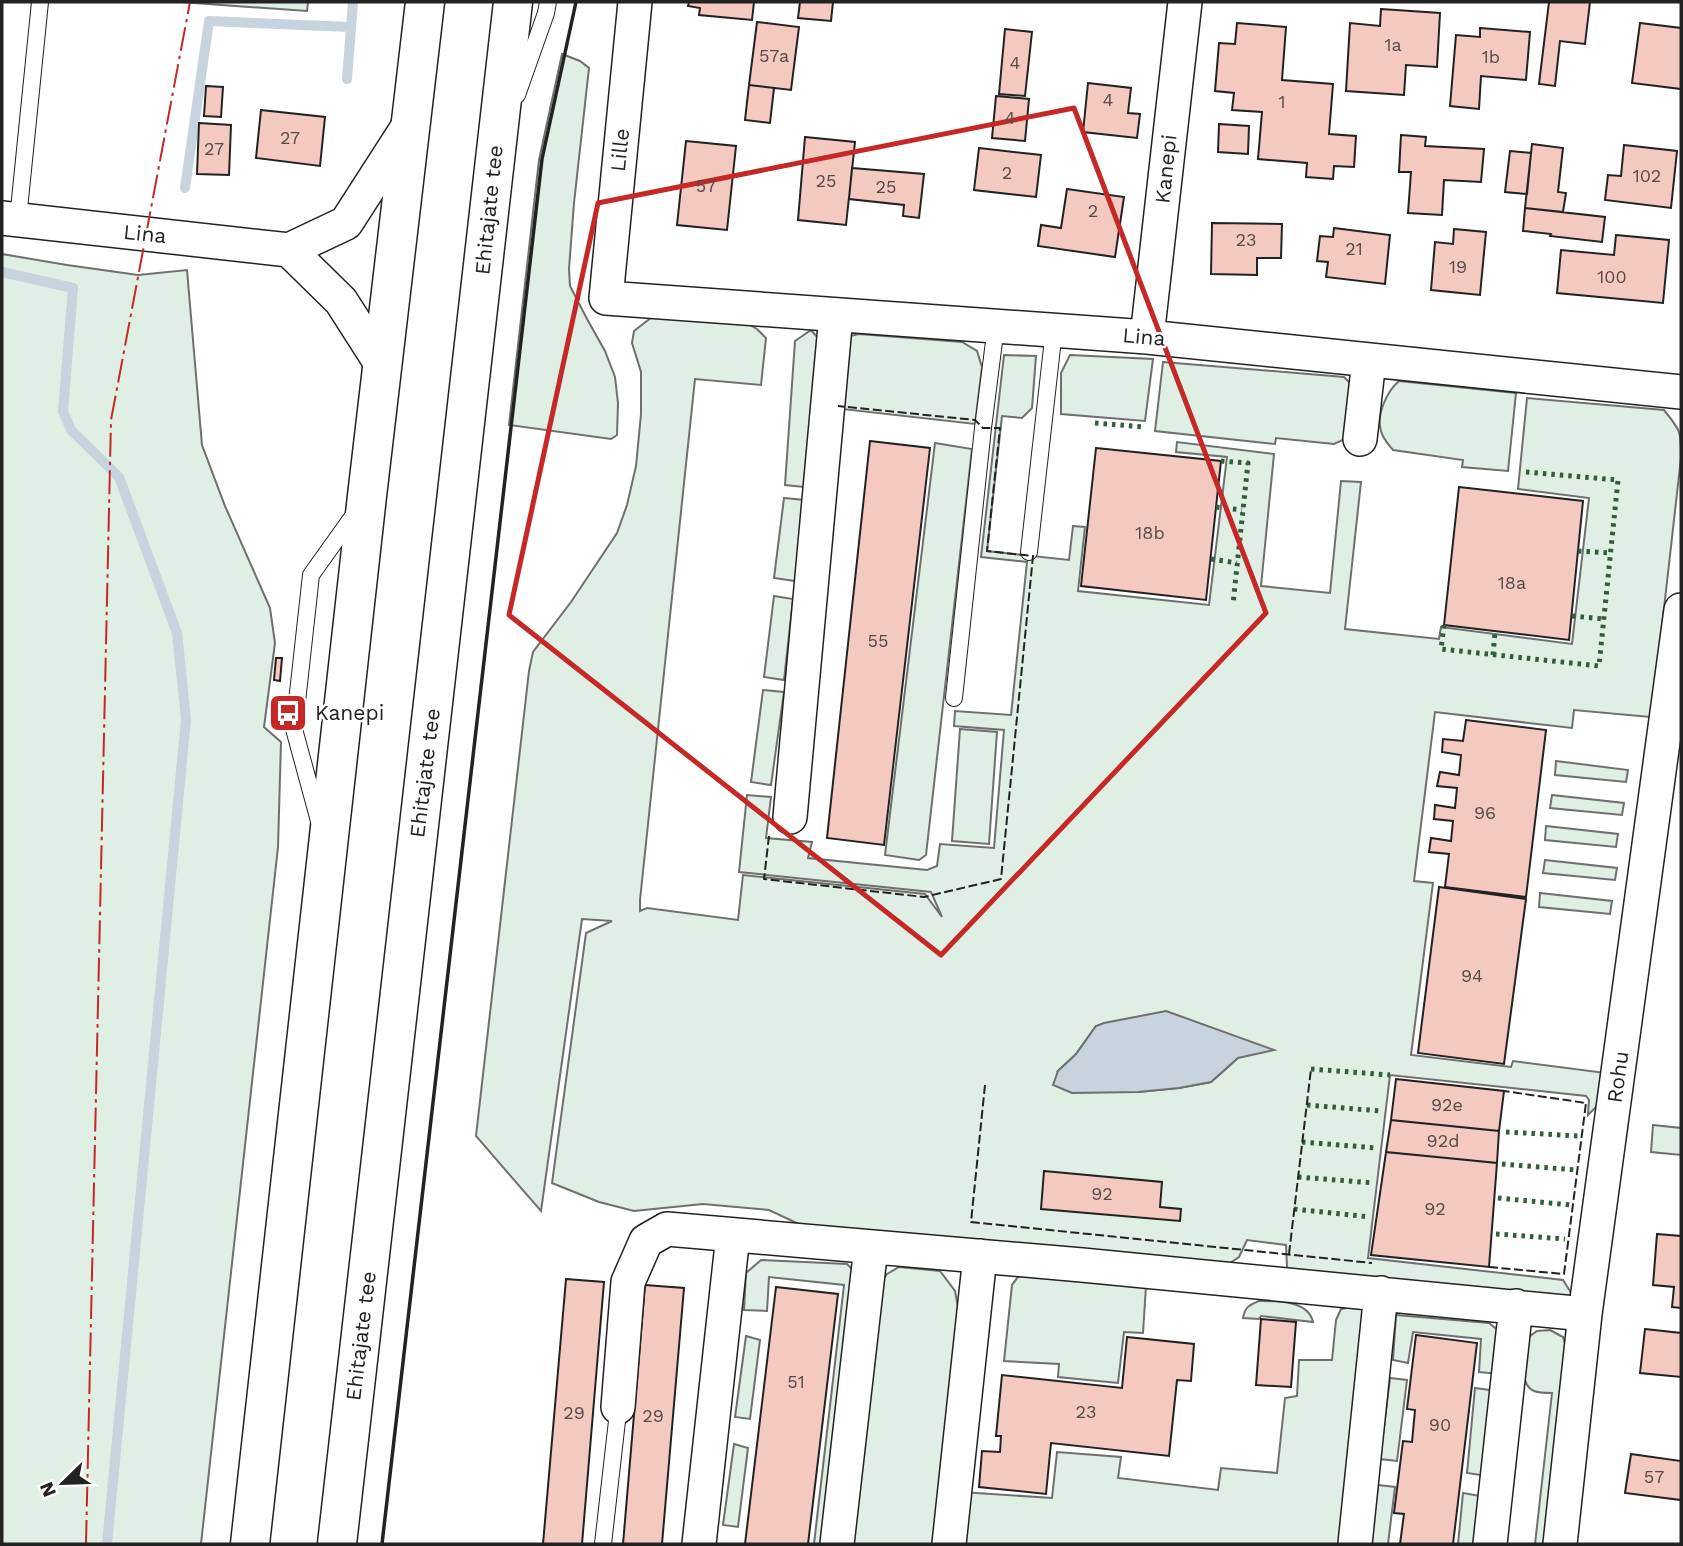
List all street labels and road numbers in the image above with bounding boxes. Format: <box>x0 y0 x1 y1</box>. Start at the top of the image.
street label: Lille <box>605 127 634 173</box>
street label: Kanepi <box>1149 133 1182 205</box>
street label: Ehitajate tee <box>469 144 508 276</box>
street label: Lina <box>122 219 168 248</box>
street label: Lina <box>1122 322 1167 351</box>
street label: Ehitajate tee <box>404 707 445 839</box>
street label: Rohu <box>1601 1049 1634 1105</box>
street label: Ehitajate tee <box>340 1270 381 1402</box>

